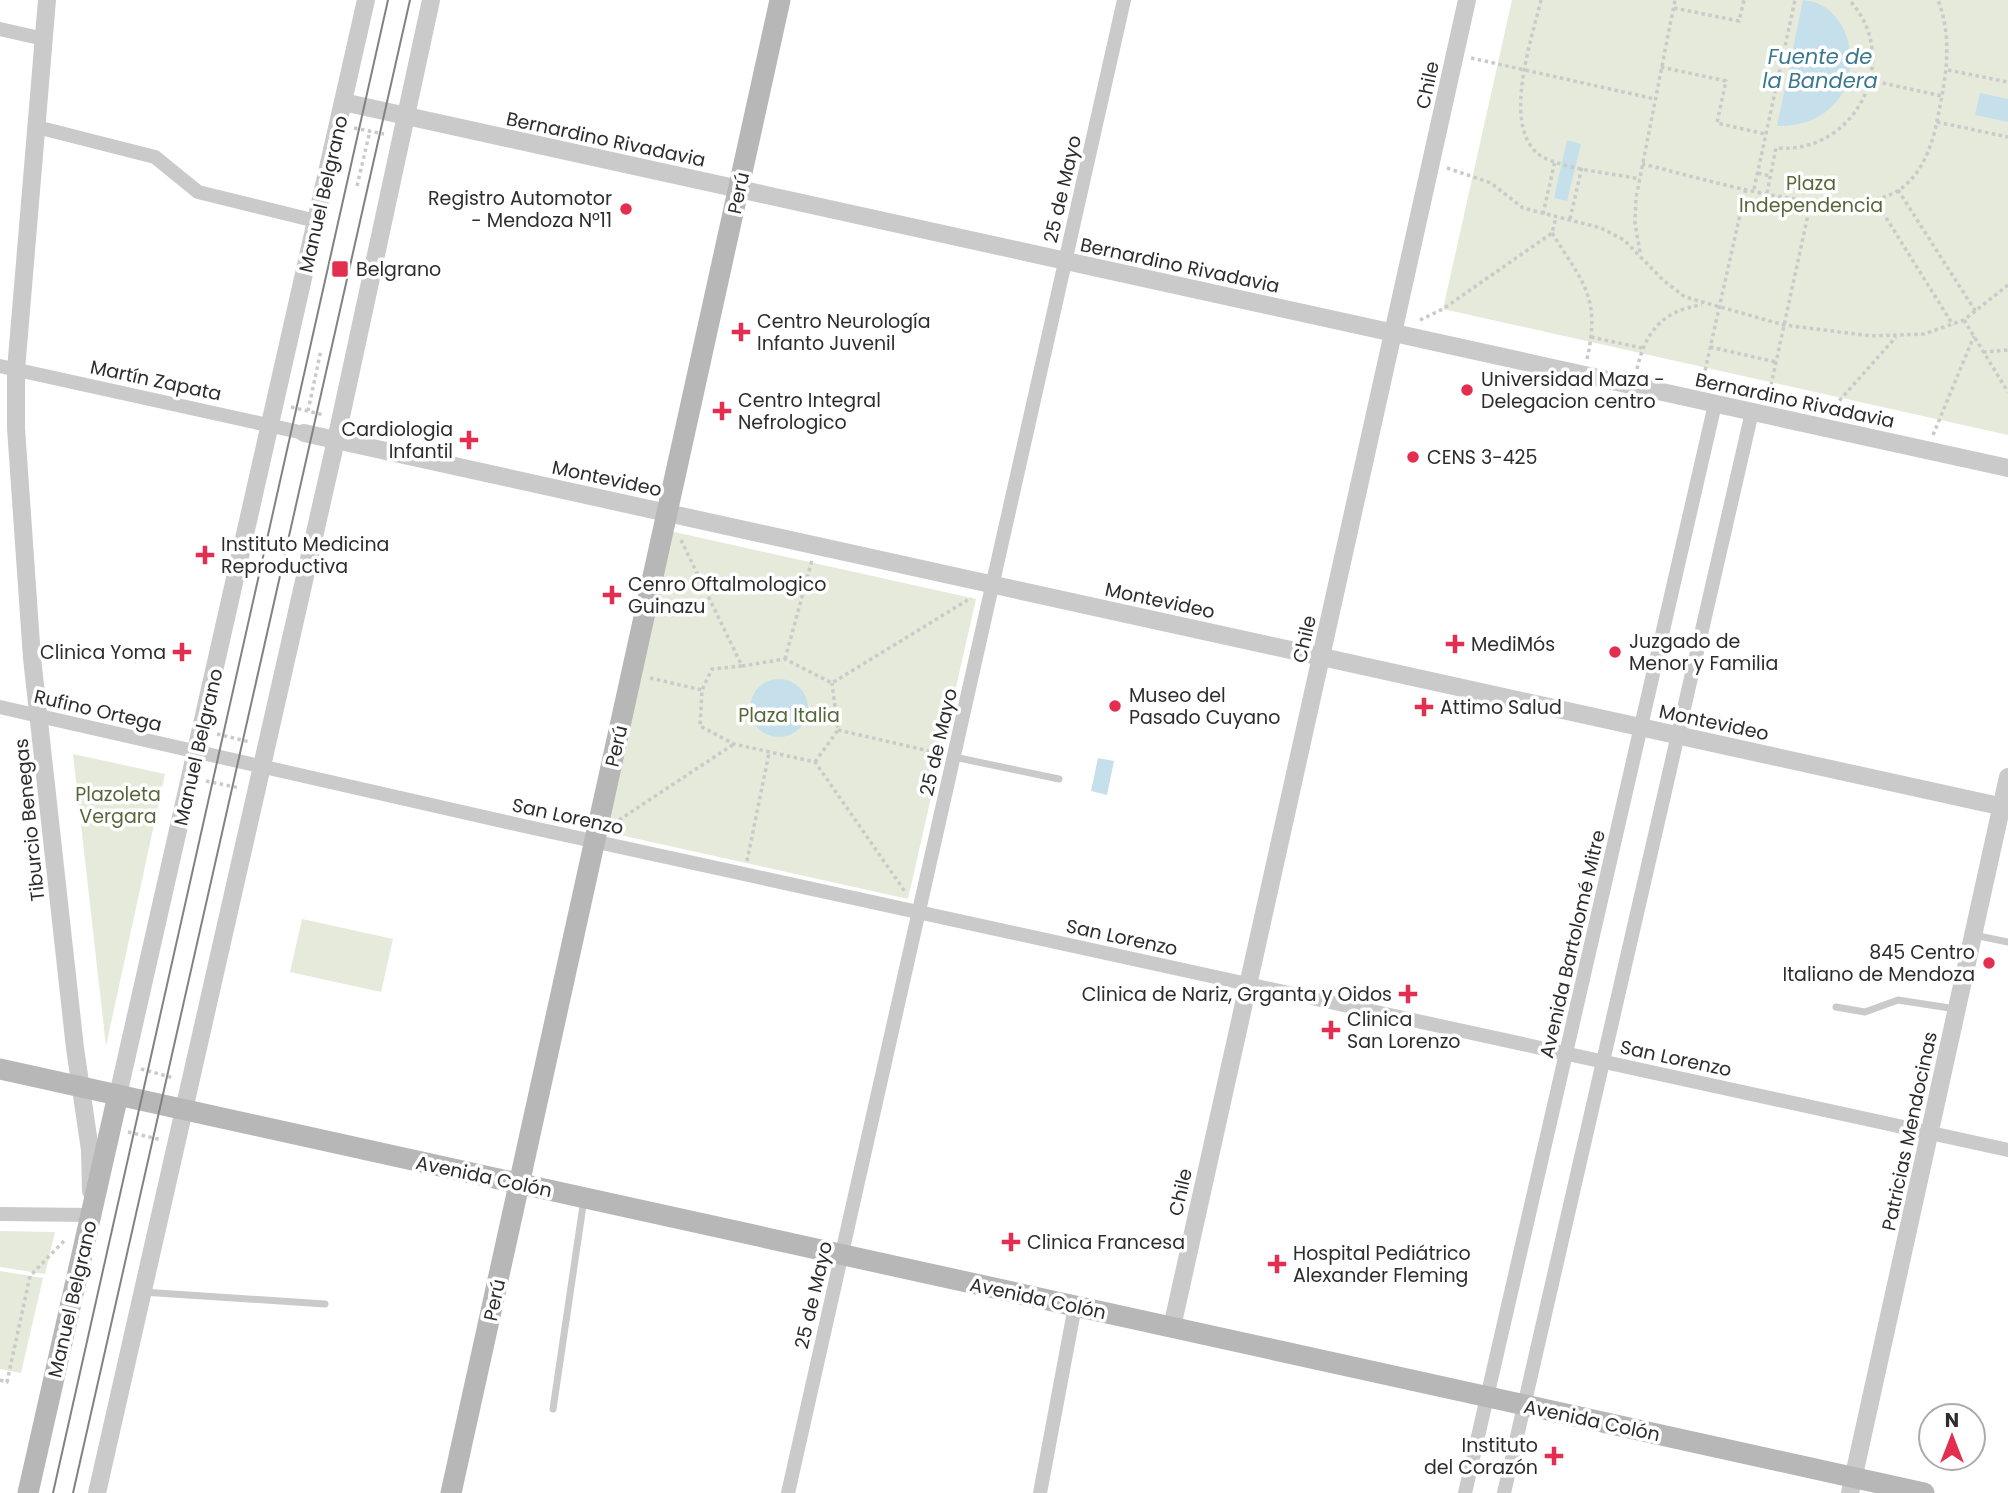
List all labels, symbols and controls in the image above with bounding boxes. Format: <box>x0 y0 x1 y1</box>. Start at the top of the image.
water label: Fuente de la Bandera <box>1762 42 1878 95</box>
street label: Chile <box>1409 59 1446 111</box>
street label: Bernardino Rivadavia <box>504 105 708 174</box>
street label: Manuel Belgrano <box>292 113 355 275</box>
street label: 25 de Mayo <box>1037 133 1088 246</box>
street label: Perú <box>721 170 756 216</box>
park label: Plaza Independencia <box>1739 170 1883 219</box>
place label: Registro Automotor - Mendoza N°11 <box>428 185 612 234</box>
marker: Registro Automotor - Mendoza N°11 <box>618 201 634 217</box>
street label: Bernardino Rivadavia <box>1078 231 1282 300</box>
place label: Belgrano <box>356 256 441 283</box>
marker: Belgrano <box>330 259 350 279</box>
place label: Centro Neurología Infanto Juvenil <box>757 308 931 357</box>
marker: Centro Neurología Infanto Juvenil <box>731 322 751 342</box>
street label: Martín Zapata <box>88 353 224 408</box>
place label: Universidad Maza - Delegacion centro <box>1481 366 1665 415</box>
street label: Bernardino Rivadavia <box>1693 366 1897 435</box>
marker: Universidad Maza - Delegacion centro <box>1459 382 1475 398</box>
place label: Centro Integral Nefrologico <box>738 387 881 436</box>
marker: Centro Integral Nefrologico <box>712 401 732 421</box>
place label: Cardiologia Infantil <box>342 416 453 465</box>
marker: Cardiologia Infantil <box>459 430 479 450</box>
place label: CENS 3-425 <box>1427 444 1537 471</box>
marker: CENS 3-425 <box>1405 449 1421 465</box>
street label: Montevideo <box>550 454 664 503</box>
place label: Instituto Medicina Reproductiva <box>221 531 389 580</box>
marker: Instituto Medicina Reproductiva <box>195 545 215 565</box>
place label: Cenro Oftalmologico Guinazu <box>628 571 826 620</box>
street label: Montevideo <box>1103 576 1217 625</box>
marker: Cenro Oftalmologico Guinazu <box>602 585 622 605</box>
street label: Chile <box>1286 613 1323 666</box>
place label: Juzgado de Menor y Familia <box>1629 628 1778 677</box>
place label: MediMós <box>1471 631 1555 658</box>
marker: MediMós <box>1445 634 1465 654</box>
place label: Clinica Yoma <box>40 639 166 666</box>
marker: Clinica Yoma <box>172 642 192 662</box>
marker: Juzgado de Menor y Familia <box>1607 644 1623 660</box>
street label: Manuel Belgrano <box>167 666 230 828</box>
place label: Museo del Pasado Cuyano <box>1129 682 1280 731</box>
street label: Rufino Ortega <box>31 683 164 738</box>
street label: 25 de Mayo <box>913 686 964 799</box>
place label: Attimo Salud <box>1440 694 1562 721</box>
marker: Attimo Salud <box>1414 697 1434 717</box>
marker: Museo del Pasado Cuyano <box>1107 698 1123 714</box>
street label: Montevideo <box>1657 698 1771 747</box>
park label: Plaza Italia <box>738 702 840 729</box>
street label: Perú <box>599 723 634 770</box>
street label: Tiburcio Benegas <box>8 737 51 903</box>
park label: Plazoleta Vergara <box>75 781 161 830</box>
street label: San Lorenzo <box>510 791 626 841</box>
street label: Avenida Bartolomé Mitre <box>1533 827 1612 1061</box>
street label: San Lorenzo <box>1064 912 1180 962</box>
place label: 845 Centro Italiano de Mendoza <box>1782 939 1975 988</box>
marker: 845 Centro Italiano de Mendoza <box>1981 955 1997 971</box>
place label: Clinica de Nariz, Grganta y Oidos <box>1082 981 1392 1008</box>
marker: Clinica de Nariz, Grganta y Oidos <box>1398 984 1418 1004</box>
place label: Clinica San Lorenzo <box>1347 1006 1460 1055</box>
marker: Clinica San Lorenzo <box>1321 1020 1341 1040</box>
street label: Patricias Mendocinas <box>1875 1029 1944 1233</box>
street label: San Lorenzo <box>1618 1033 1734 1083</box>
street label: Avenida Colón <box>413 1149 555 1204</box>
street label: Chile <box>1162 1166 1199 1219</box>
street label: Manuel Belgrano <box>41 1218 104 1380</box>
place label: Clinica Francesa <box>1027 1229 1185 1256</box>
marker: Clinica Francesa <box>1001 1232 1021 1252</box>
street label: 25 de Mayo <box>788 1239 839 1352</box>
place label: Hospital Pediátrico Alexander Fleming <box>1293 1240 1471 1289</box>
marker: Hospital Pediátrico Alexander Fleming <box>1267 1254 1287 1274</box>
street label: Avenida Colón <box>967 1271 1109 1326</box>
street label: Perú <box>477 1277 512 1323</box>
street label: Avenida Colón <box>1521 1393 1663 1448</box>
north arrow <box>1917 1402 1987 1472</box>
text: N <box>1945 1407 1959 1434</box>
place label: Instituto del Corazón <box>1424 1432 1538 1481</box>
marker: Instituto del Corazón <box>1544 1446 1564 1466</box>

